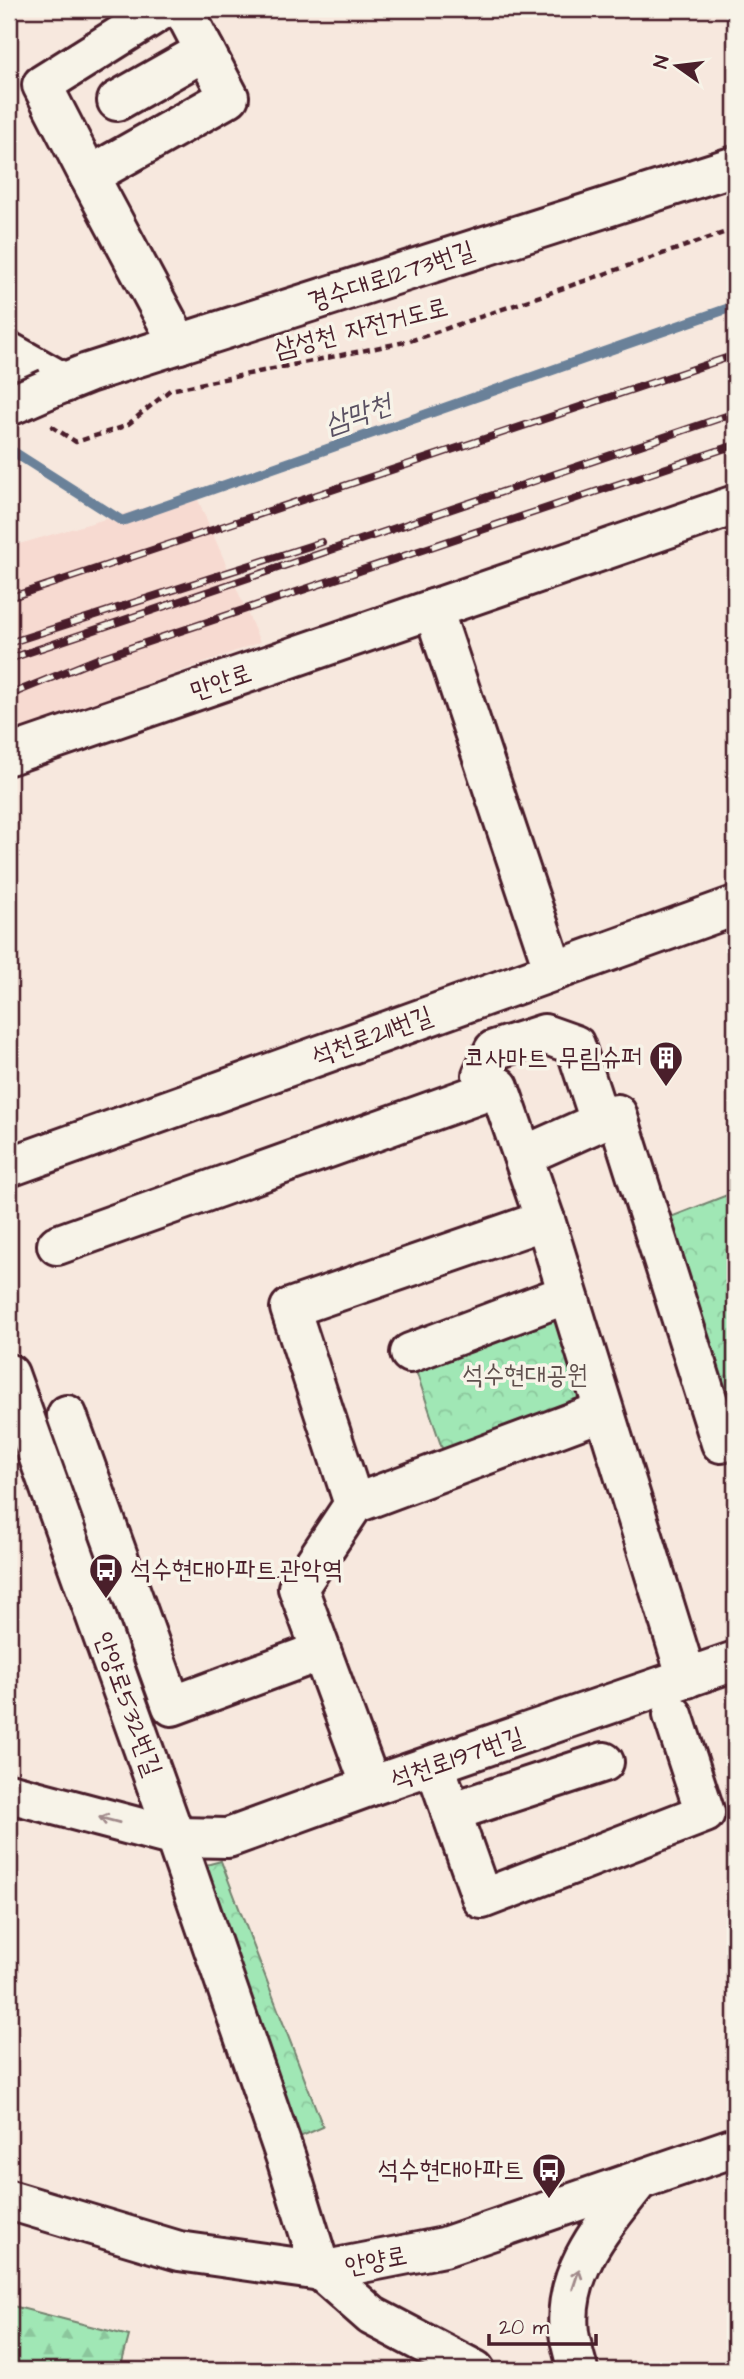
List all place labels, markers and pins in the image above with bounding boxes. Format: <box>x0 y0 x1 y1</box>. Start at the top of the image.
building icon: 코사마트 무림슈퍼 <box>647 1039 685 1088</box>
place label: 코사마트 무림슈퍼 <box>464 1040 642 1076</box>
bus stop icon: 석수현대아파트.관악역 <box>87 1551 125 1600</box>
place label: 석수현대아파트.관악역 <box>130 1552 343 1588</box>
bus stop icon: 석수현대아파트 <box>530 2151 568 2200</box>
place label: 석수현대아파트 <box>378 2152 524 2188</box>

